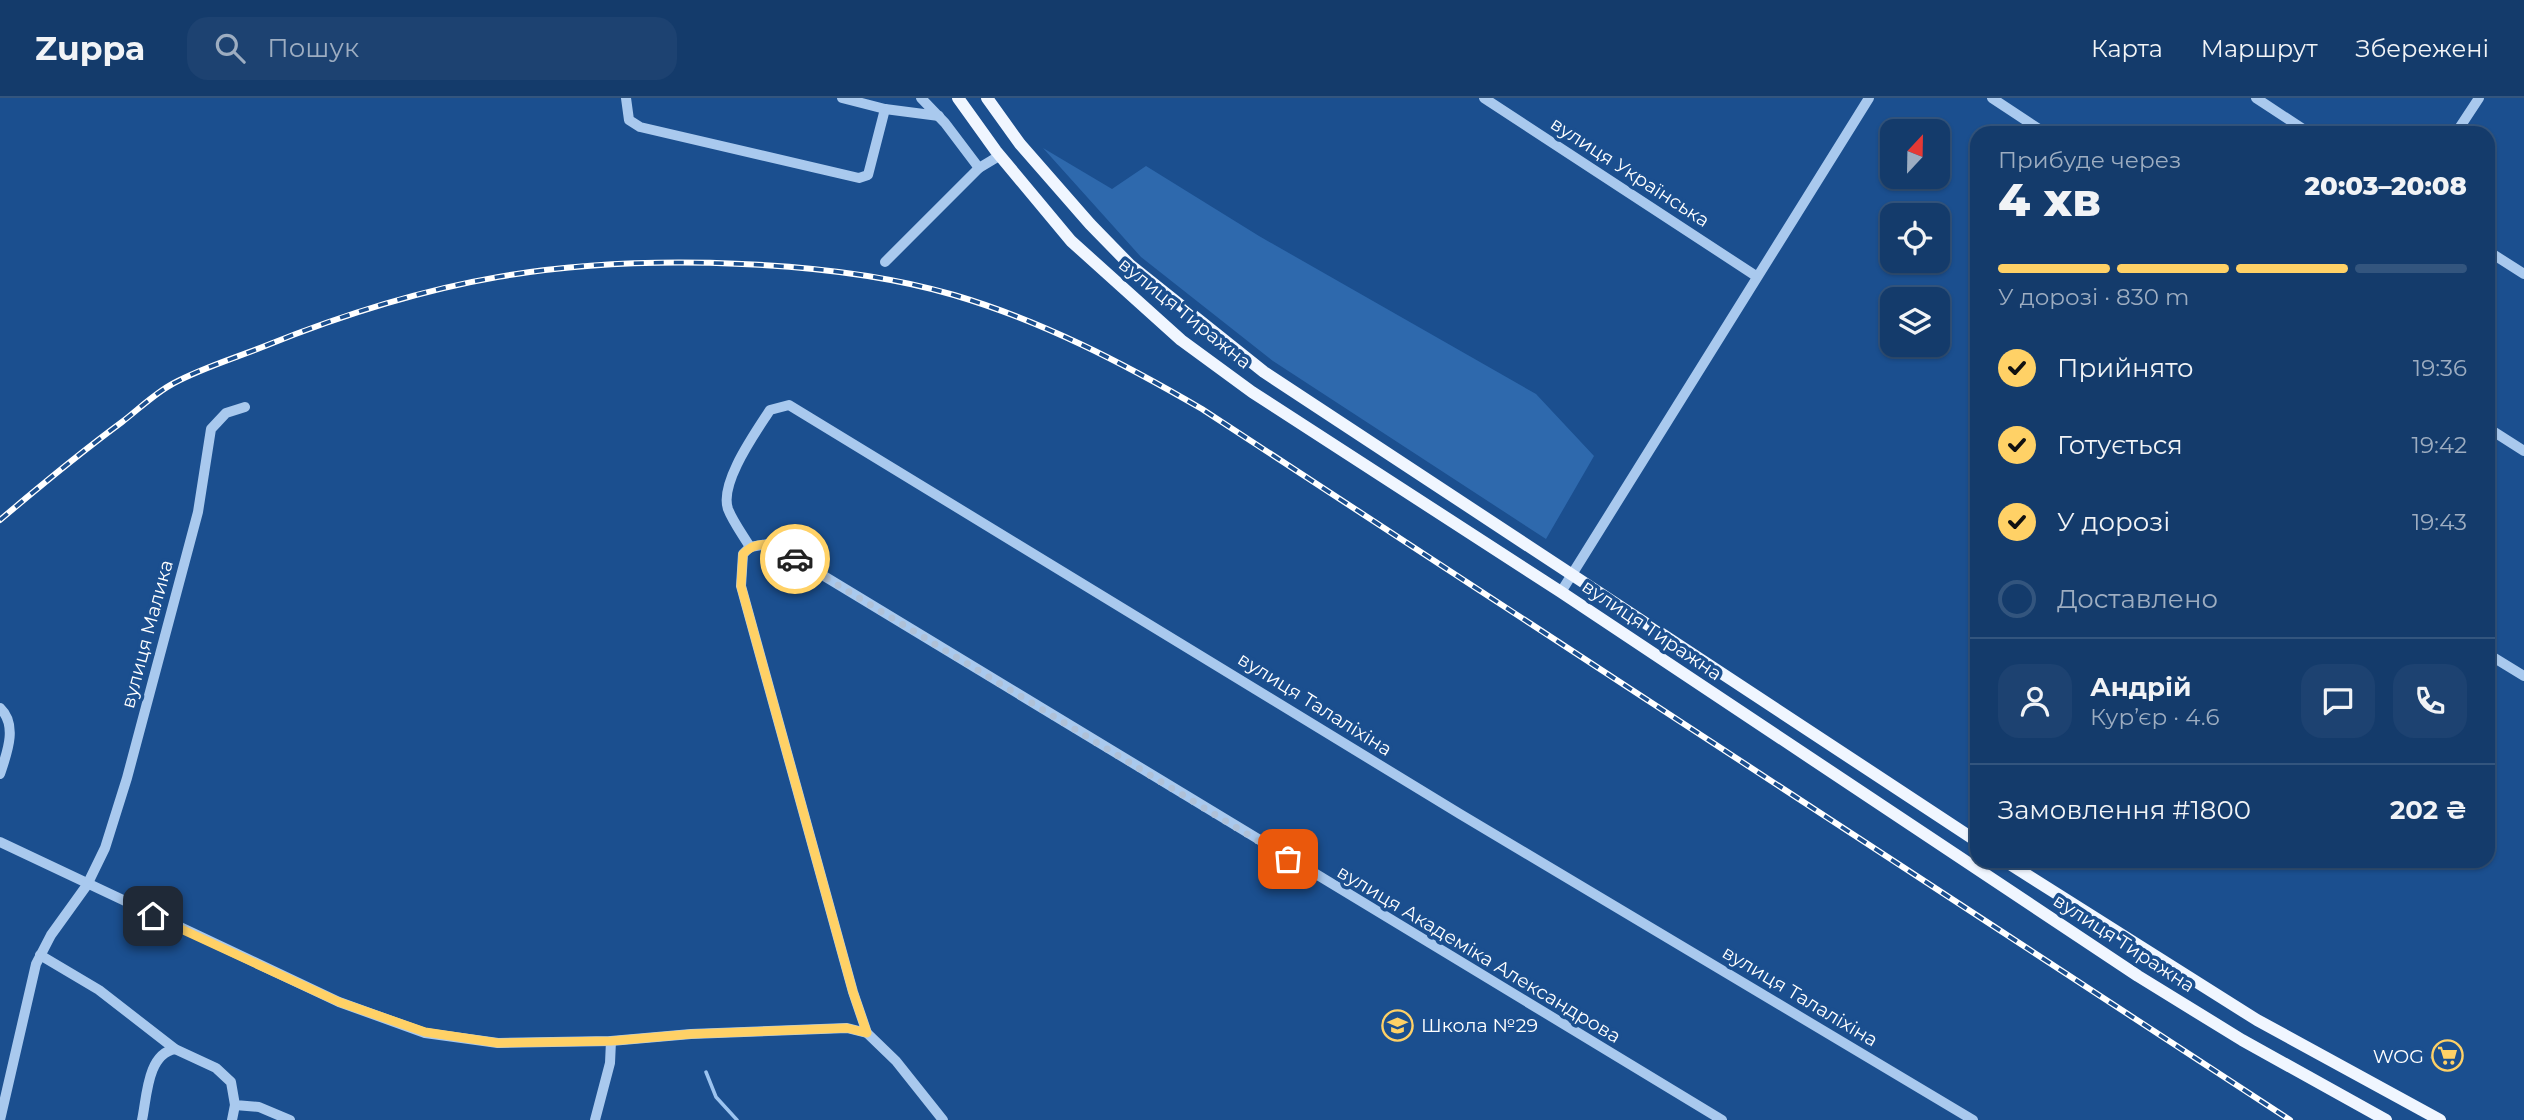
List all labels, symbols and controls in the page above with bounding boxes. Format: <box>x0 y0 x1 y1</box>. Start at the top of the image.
search box <box>187 17 677 80</box>
text: Zuppa <box>35 28 145 68</box>
icon: search <box>211 29 249 67</box>
text: Пошук <box>267 32 359 64</box>
text: Карта <box>2091 34 2163 63</box>
text: Маршрут <box>2201 34 2318 63</box>
text: Збережені <box>2356 34 2489 63</box>
street label: вулиця Українська <box>1546 112 1714 232</box>
north arrow <box>1880 119 1950 189</box>
map controls <box>1880 119 1950 357</box>
text: Прибуде через <box>1998 146 2181 174</box>
text: 20:03–20:08 <box>2305 170 2467 202</box>
text: 4 хв <box>1998 171 2101 228</box>
button: locate <box>1880 203 1950 273</box>
street label: вулиця Тиражна <box>1114 252 1256 374</box>
text: У дорозі · 830 m <box>1998 283 2189 311</box>
button: layers <box>1880 287 1950 357</box>
icon: check <box>1998 349 2036 387</box>
text: Прийнято <box>2057 352 2194 384</box>
text: 19:36 <box>2413 354 2467 382</box>
icon: check <box>1998 426 2036 464</box>
text: Готується <box>2057 429 2183 461</box>
text: 19:42 <box>2412 431 2467 459</box>
icon: check <box>1998 503 2036 541</box>
text: У дорозі <box>2057 506 2170 538</box>
text: 19:43 <box>2412 508 2467 536</box>
courier <box>760 524 830 594</box>
icon: car <box>776 540 814 578</box>
street label: вулиця Малика <box>116 557 178 711</box>
street label: вулиця Тиражна <box>1578 575 1726 685</box>
text: Доставлено <box>2057 583 2218 615</box>
street label: вулиця Талаліхіна <box>1234 647 1396 761</box>
button: person <box>1998 664 2072 738</box>
button: chat <box>2301 664 2375 738</box>
button: phone <box>2393 664 2467 738</box>
text: Андрій <box>2090 671 2191 703</box>
text: Кур’єр · 4.6 <box>2090 703 2219 731</box>
text: Замовлення #1800 <box>1998 794 2251 826</box>
text: 202 ₴ <box>2390 794 2467 826</box>
pin <box>1258 829 1318 889</box>
icon: bag <box>1269 840 1307 878</box>
street label: вулиця Академіка Александрова <box>1333 860 1625 1048</box>
pin <box>123 886 183 946</box>
street label: вулиця Тиражна <box>2049 889 2199 997</box>
icon: home <box>134 897 172 935</box>
street label: вулиця Талаліхіна <box>1718 940 1882 1052</box>
school or university icon: Школа №29 <box>1381 1008 1415 1042</box>
place label: Школа №29 <box>1421 1014 1538 1037</box>
supermarket icon: WOG <box>2430 1039 2464 1073</box>
place label: WOG <box>2373 1045 2424 1068</box>

